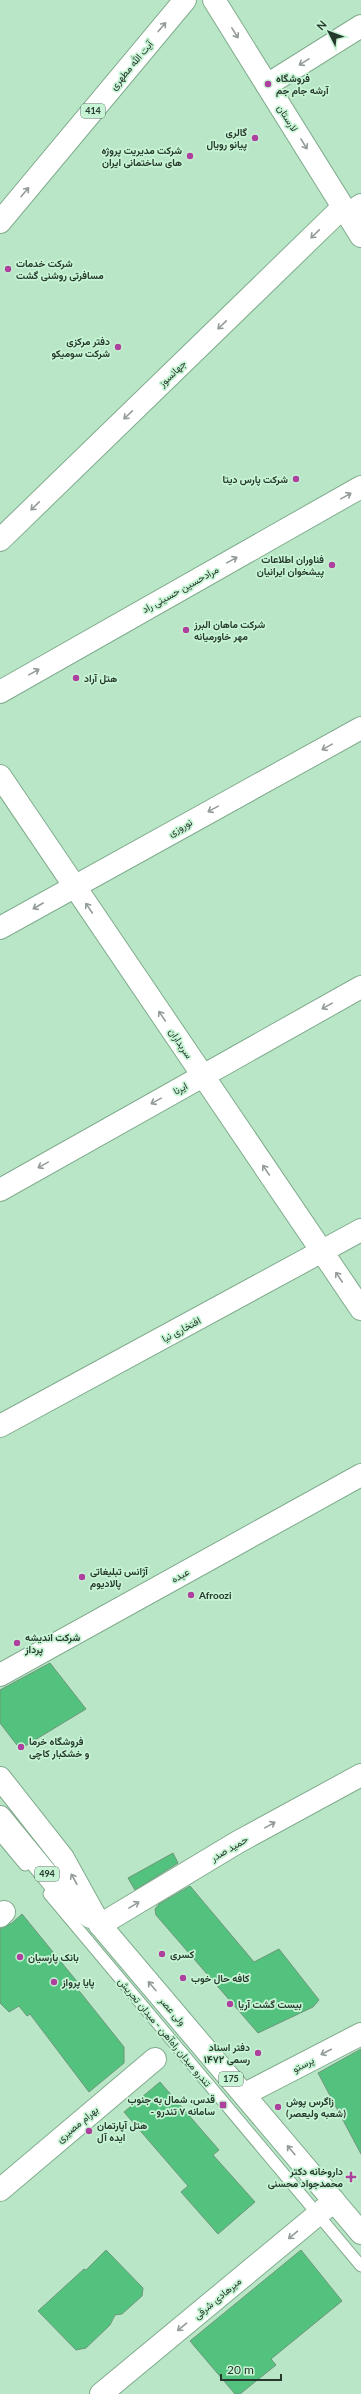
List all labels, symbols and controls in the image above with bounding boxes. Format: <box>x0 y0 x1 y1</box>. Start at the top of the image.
north arrow <box>309 12 349 52</box>
text: N <box>314 17 329 32</box>
one-way arrow <box>158 22 167 33</box>
one-way arrow <box>231 27 239 38</box>
street label: آیت الله مطهری <box>107 37 156 93</box>
one-way arrow <box>299 58 310 66</box>
place label: فروشگاه آرشه جام جم <box>276 72 330 97</box>
marker: فروشگاه آرشه جام جم <box>263 79 273 89</box>
street label: لارستان <box>274 102 301 134</box>
road number: 414 <box>81 104 105 118</box>
place label: گالری پیانو رویال <box>206 126 247 152</box>
marker: گالری پیانو رویال <box>250 133 260 143</box>
one-way arrow <box>299 138 308 149</box>
place label: شرکت مدیریت پروژه های ساختمانی ایران <box>101 144 182 169</box>
marker: شرکت مدیریت پروژه های ساختمانی ایران <box>185 151 195 161</box>
one-way arrow <box>21 186 29 197</box>
one-way arrow <box>310 229 320 239</box>
place label: شرکت خدمات مسافرتی روشنی گشت <box>16 257 104 282</box>
marker: شرکت خدمات مسافرتی روشنی گشت <box>3 264 13 274</box>
one-way arrow <box>217 320 227 329</box>
place label: دفتر مرکزی شرکت سومیکو <box>51 335 110 360</box>
marker: دفتر مرکزی شرکت سومیکو <box>113 342 123 352</box>
street label: جهانسوز <box>155 357 189 390</box>
one-way arrow <box>123 410 133 420</box>
place label: شرکت پارس دیتا <box>223 473 288 487</box>
marker: شرکت پارس دیتا <box>291 474 301 484</box>
one-way arrow <box>340 492 352 500</box>
one-way arrow <box>30 501 40 511</box>
place label: فناوران اطلاعات پیشخوان ایرانیان <box>257 553 324 579</box>
one-way arrow <box>226 556 238 564</box>
marker: فناوران اطلاعات پیشخوان ایرانیان <box>327 560 337 570</box>
street label: مرادحسین حسینی راد <box>140 563 221 616</box>
place label: شرکت ماهان البرز مهر خاورمیانه <box>193 618 265 643</box>
marker: شرکت ماهان البرز مهر خاورمیانه <box>181 625 191 635</box>
one-way arrow <box>28 668 40 676</box>
place label: هتل آراد <box>84 672 117 685</box>
marker: هتل آراد <box>71 673 81 683</box>
one-way arrow <box>321 743 333 751</box>
one-way arrow <box>207 806 219 814</box>
street label: نوروزی <box>166 815 195 839</box>
one-way arrow <box>32 903 44 911</box>
one-way arrow <box>85 903 93 914</box>
one-way arrow <box>321 1003 333 1011</box>
one-way arrow <box>158 1010 166 1021</box>
street label: سربداران <box>166 1026 196 1061</box>
street label: ايرنا <box>171 1079 190 1098</box>
one-way arrow <box>151 1098 163 1106</box>
one-way arrow <box>37 1162 49 1170</box>
one-way arrow <box>262 1164 270 1175</box>
one-way arrow <box>335 1272 343 1283</box>
street label: افتخاری نیا <box>160 1314 203 1345</box>
place label: آژانس تبلیغاتی پالادیوم <box>90 1565 149 1591</box>
street label: عبده <box>169 1565 192 1586</box>
marker: آژانس تبلیغاتی پالادیوم <box>77 1572 87 1582</box>
place label: Afroozi <box>198 1589 232 1601</box>
marker: Afroozi <box>186 1590 196 1600</box>
place label: شرکت اندیشه پرداز <box>24 1631 80 1657</box>
marker: شرکت اندیشه پرداز <box>12 1638 22 1648</box>
place label: فروشگاه خرما و خشکبار کاچی <box>29 1735 90 1761</box>
marker: فروشگاه خرما و خشکبار کاچی <box>16 1742 26 1752</box>
one-way arrow <box>264 1820 276 1828</box>
street label: حمید صدر <box>207 1832 251 1865</box>
road number: 494 <box>35 1867 59 1881</box>
one-way arrow <box>70 1873 78 1885</box>
one-way arrow <box>128 1901 140 1909</box>
place label: كسرى <box>170 1948 195 1961</box>
marker: كسرى <box>157 1949 167 1959</box>
place label: بانک پارسیان <box>28 1951 79 1965</box>
marker: بانک پارسیان <box>15 1952 25 1962</box>
place label: کافه حال خوب <box>191 1972 250 1985</box>
marker: کافه حال خوب <box>178 1973 188 1983</box>
street label: تندرو میدان راه‌آهن - میدان تجریش <box>115 1975 214 2090</box>
place label: پایا پرواز <box>61 1976 95 1990</box>
marker: پایا پرواز <box>49 1977 59 1987</box>
one-way arrow <box>148 1981 157 1992</box>
street label: ولی عصر <box>156 1993 189 2028</box>
place label: بیست گشت آریا <box>238 1998 302 2011</box>
marker: بیست گشت آریا <box>225 1999 235 2009</box>
place label: دفتر اسناد رسمی ۱۴۷۲ <box>204 2041 250 2066</box>
marker: دفتر اسناد رسمی ۱۴۷۲ <box>253 2048 263 2058</box>
one-way arrow <box>321 2048 333 2056</box>
street label: پرستو <box>290 2054 317 2076</box>
road number: 175 <box>219 2072 243 2086</box>
place label: قدس، شمال به جنوب - سامانه ۷ تندرو <box>128 2093 215 2118</box>
place label: زاگرس پوش (شعبه ولیعصر) <box>286 2095 346 2120</box>
marker: قدس، شمال به جنوب - سامانه ۷ تندرو <box>218 2100 228 2110</box>
marker: زاگرس پوش (شعبه ولیعصر) <box>273 2102 283 2112</box>
street label: بهرام مصیری <box>54 2103 101 2146</box>
place label: هتل آپارتمان ایده آل <box>97 2119 147 2144</box>
marker: هتل آپارتمان ایده آل <box>84 2126 94 2136</box>
one-way arrow <box>286 2144 295 2155</box>
place label: داروخانه دکتر محمدجواد محسنی <box>268 2165 344 2190</box>
marker: داروخانه دکتر محمدجواد محسنی <box>346 2172 356 2182</box>
one-way arrow <box>288 2230 298 2239</box>
street label: میرهادی شرقی <box>191 2275 244 2322</box>
one-way arrow <box>177 2322 187 2331</box>
scale bar <box>221 2356 281 2382</box>
text: 20 m <box>227 2362 254 2377</box>

